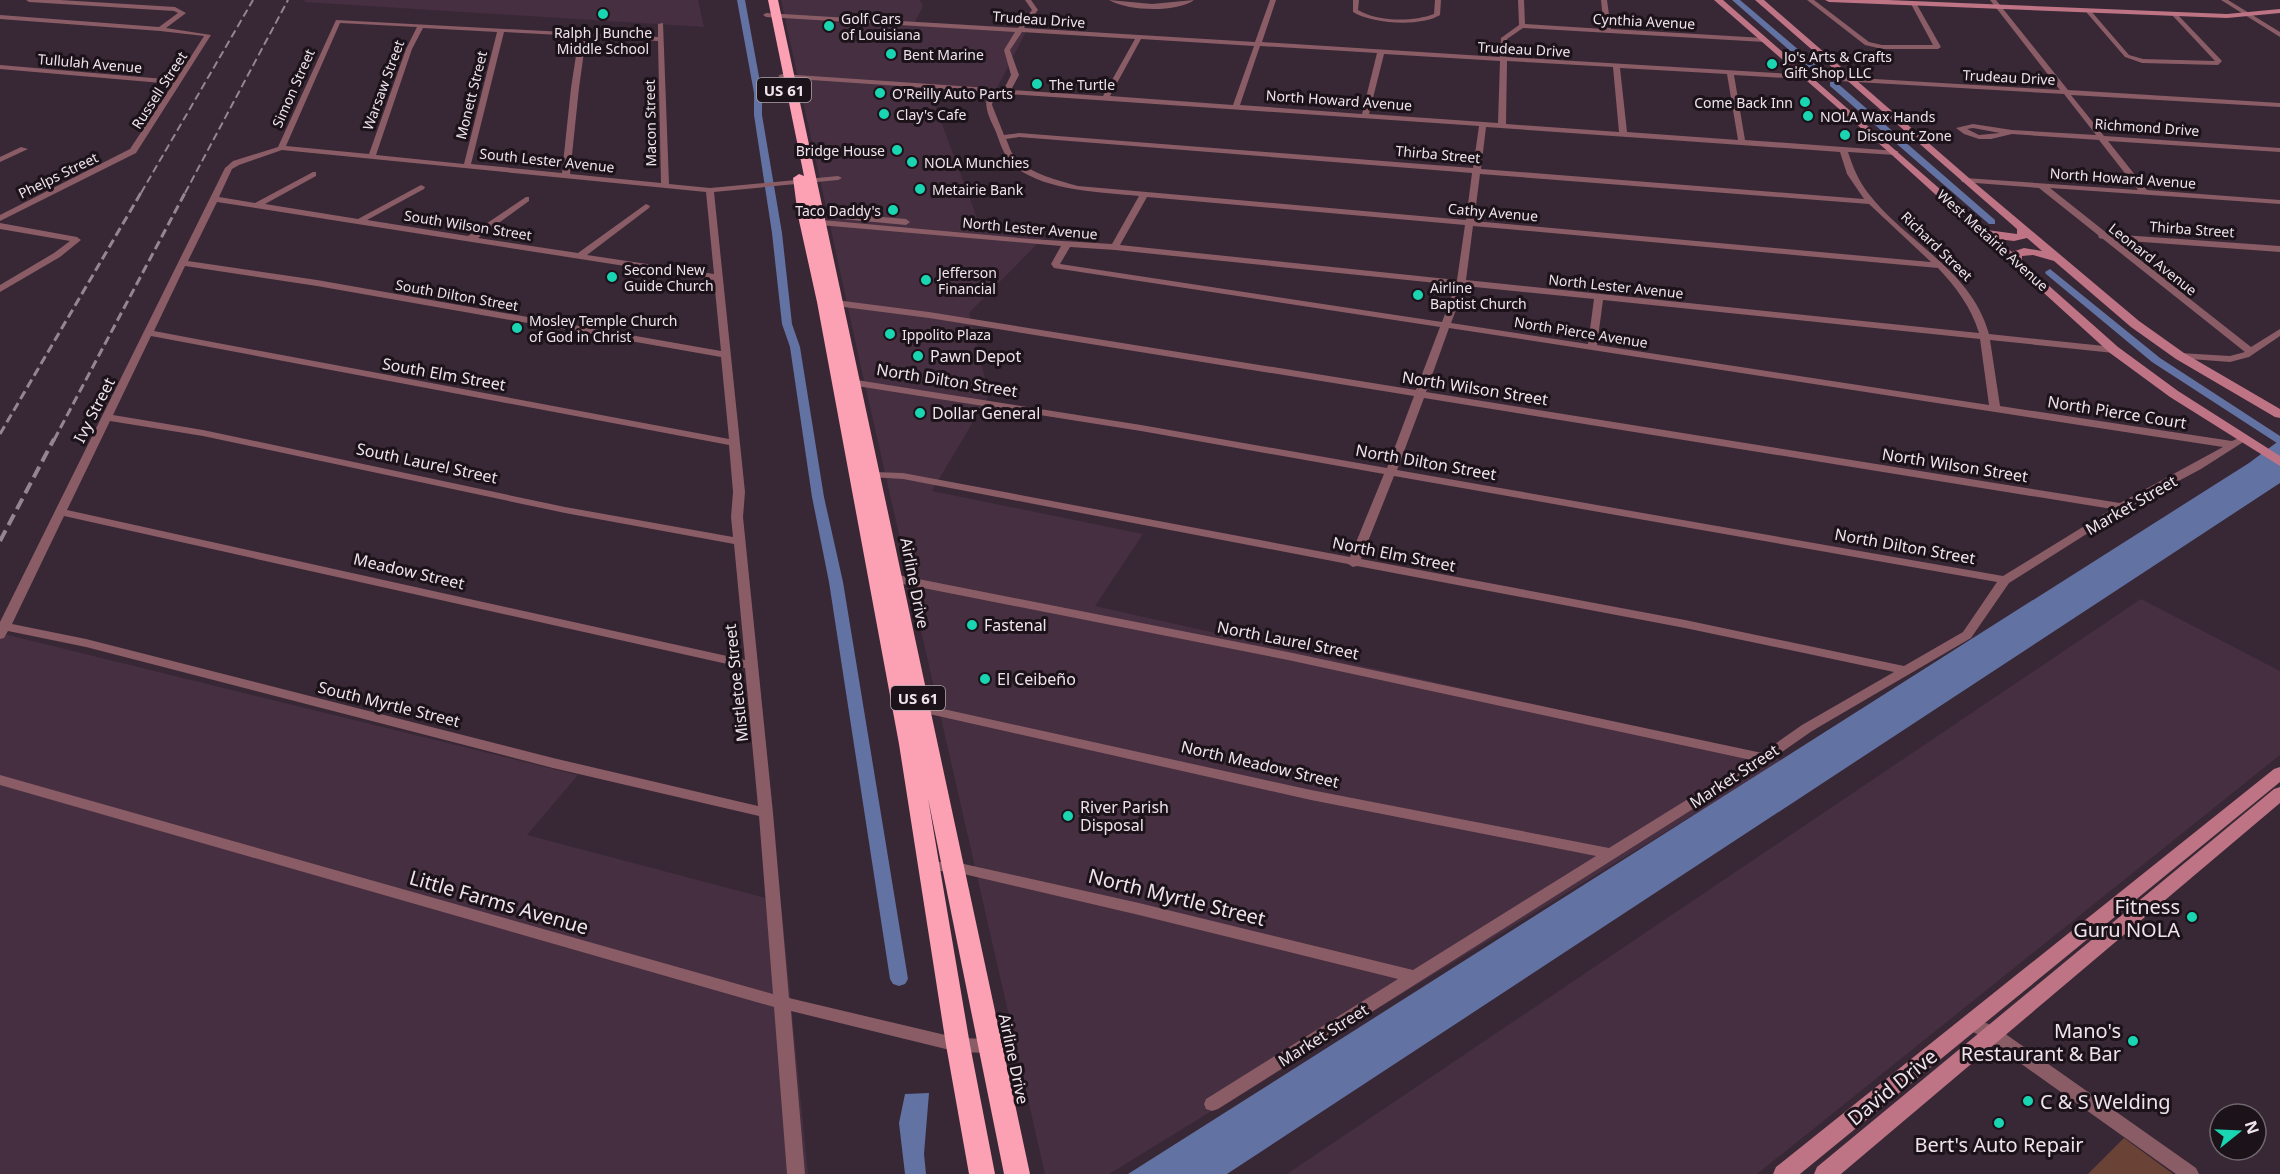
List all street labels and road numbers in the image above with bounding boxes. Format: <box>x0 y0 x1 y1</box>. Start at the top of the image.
street label: Trudeau Drive <box>992 6 1086 32</box>
street label: Cynthia Avenue <box>1592 9 1696 33</box>
street label: Warsaw Street <box>358 37 408 133</box>
street label: Trudeau Drive <box>1477 37 1571 61</box>
street label: Simon Street <box>267 46 319 130</box>
street label: Russell Street <box>127 48 191 132</box>
street label: Tullulah Avenue <box>37 49 143 77</box>
street label: Monett Street <box>451 49 491 141</box>
street label: Trudeau Drive <box>1962 65 2056 89</box>
road number: US 61 <box>757 78 811 102</box>
street label: Macon Street <box>640 79 660 167</box>
street label: North Howard Avenue <box>1265 85 1413 115</box>
street label: Richmond Drive <box>2094 114 2200 140</box>
street label: Thirba Street <box>1395 141 1481 167</box>
street label: South Lester Avenue <box>479 143 616 177</box>
street label: Phelps Street <box>15 147 101 203</box>
street label: North Howard Avenue <box>2049 163 2197 193</box>
street label: West Metairie Avenue <box>1933 185 2053 295</box>
street label: Cathy Avenue <box>1447 199 1539 225</box>
street label: South Wilson Street <box>403 206 533 244</box>
street label: Richard Street <box>1897 207 1977 285</box>
street label: North Lester Avenue <box>962 213 1099 243</box>
street label: Thirba Street <box>2149 217 2235 241</box>
street label: Leonard Avenue <box>2105 219 2201 300</box>
street label: North Lester Avenue <box>1548 269 1685 303</box>
street label: South Dilton Street <box>394 275 520 315</box>
street label: North Pierce Avenue <box>1513 312 1649 352</box>
street label: South Elm Street <box>381 352 508 396</box>
street label: North Dilton Street <box>875 358 1019 402</box>
street label: North Wilson Street <box>1400 366 1550 410</box>
street label: Ivy Street <box>68 373 120 446</box>
street label: North Pierce Court <box>2046 390 2188 434</box>
street label: South Laurel Street <box>354 437 500 489</box>
street label: North Dilton Street <box>1354 439 1498 485</box>
street label: North Wilson Street <box>1880 443 2030 487</box>
street label: Market Street <box>2081 470 2181 540</box>
street label: North Dilton Street <box>1833 523 1977 569</box>
street label: North Elm Street <box>1331 531 1458 577</box>
street label: Airline Drive <box>895 536 935 630</box>
street label: Meadow Street <box>351 548 467 594</box>
street label: North Laurel Street <box>1215 615 1361 665</box>
street label: Mistletoe Street <box>719 623 753 743</box>
street label: South Myrtle Street <box>316 676 462 732</box>
road number: US 61 <box>891 686 945 710</box>
street label: North Meadow Street <box>1179 735 1341 793</box>
street label: Market Street <box>1685 739 1783 813</box>
street label: North Myrtle Street <box>1086 862 1268 932</box>
street label: Little Farms Avenue <box>406 863 592 941</box>
street label: Market Street <box>1274 998 1372 1071</box>
street label: Airline Drive <box>994 1012 1034 1106</box>
street label: David Drive <box>1841 1042 1943 1132</box>

